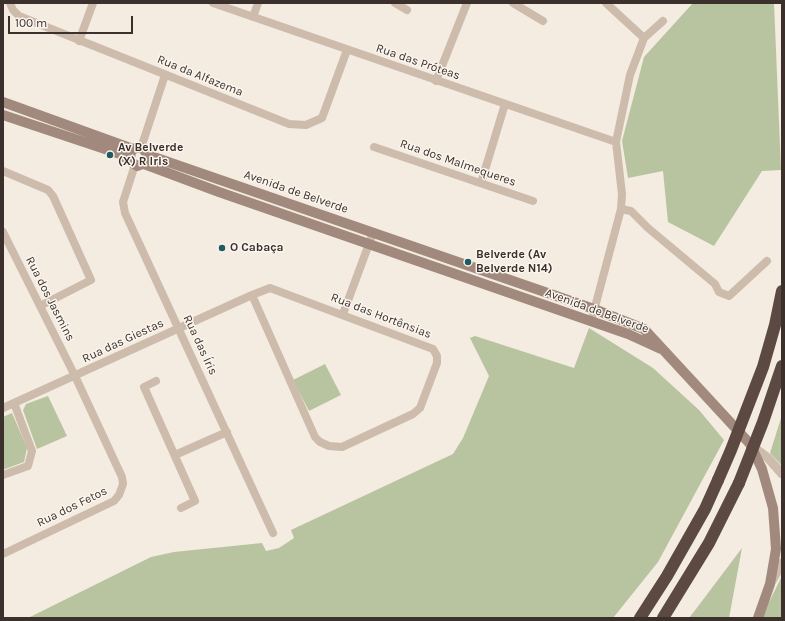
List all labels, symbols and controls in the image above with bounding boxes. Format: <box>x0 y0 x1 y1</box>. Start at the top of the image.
scale bar <box>10 8 135 34</box>
text: 100 m <box>15 16 47 30</box>
street label: Rua das Próteas <box>374 41 462 83</box>
street label: Rua da Alfazema <box>155 52 245 100</box>
street label: Rua dos Malmequeres <box>398 136 518 190</box>
place label: Av Belverde (X) R Iris <box>118 141 183 169</box>
marker: Av Belverde (X) R Iris <box>105 150 115 160</box>
street label: Avenida de Belverde <box>242 167 350 217</box>
place label: O Cabaça <box>230 241 284 255</box>
marker: O Cabaça <box>217 243 227 253</box>
place label: Belverde (Av Belverde N14) <box>476 248 553 276</box>
street label: Rua dos Jasmins <box>22 254 78 344</box>
marker: Belverde (Av Belverde N14) <box>463 257 473 267</box>
street label: Avenida de Belverde <box>543 286 651 336</box>
street label: Rua das Hortênsias <box>329 290 433 342</box>
street label: Rua das Íris <box>180 313 220 377</box>
street label: Rua das Giestas <box>80 316 166 366</box>
street label: Rua dos Fetos <box>35 484 109 530</box>

